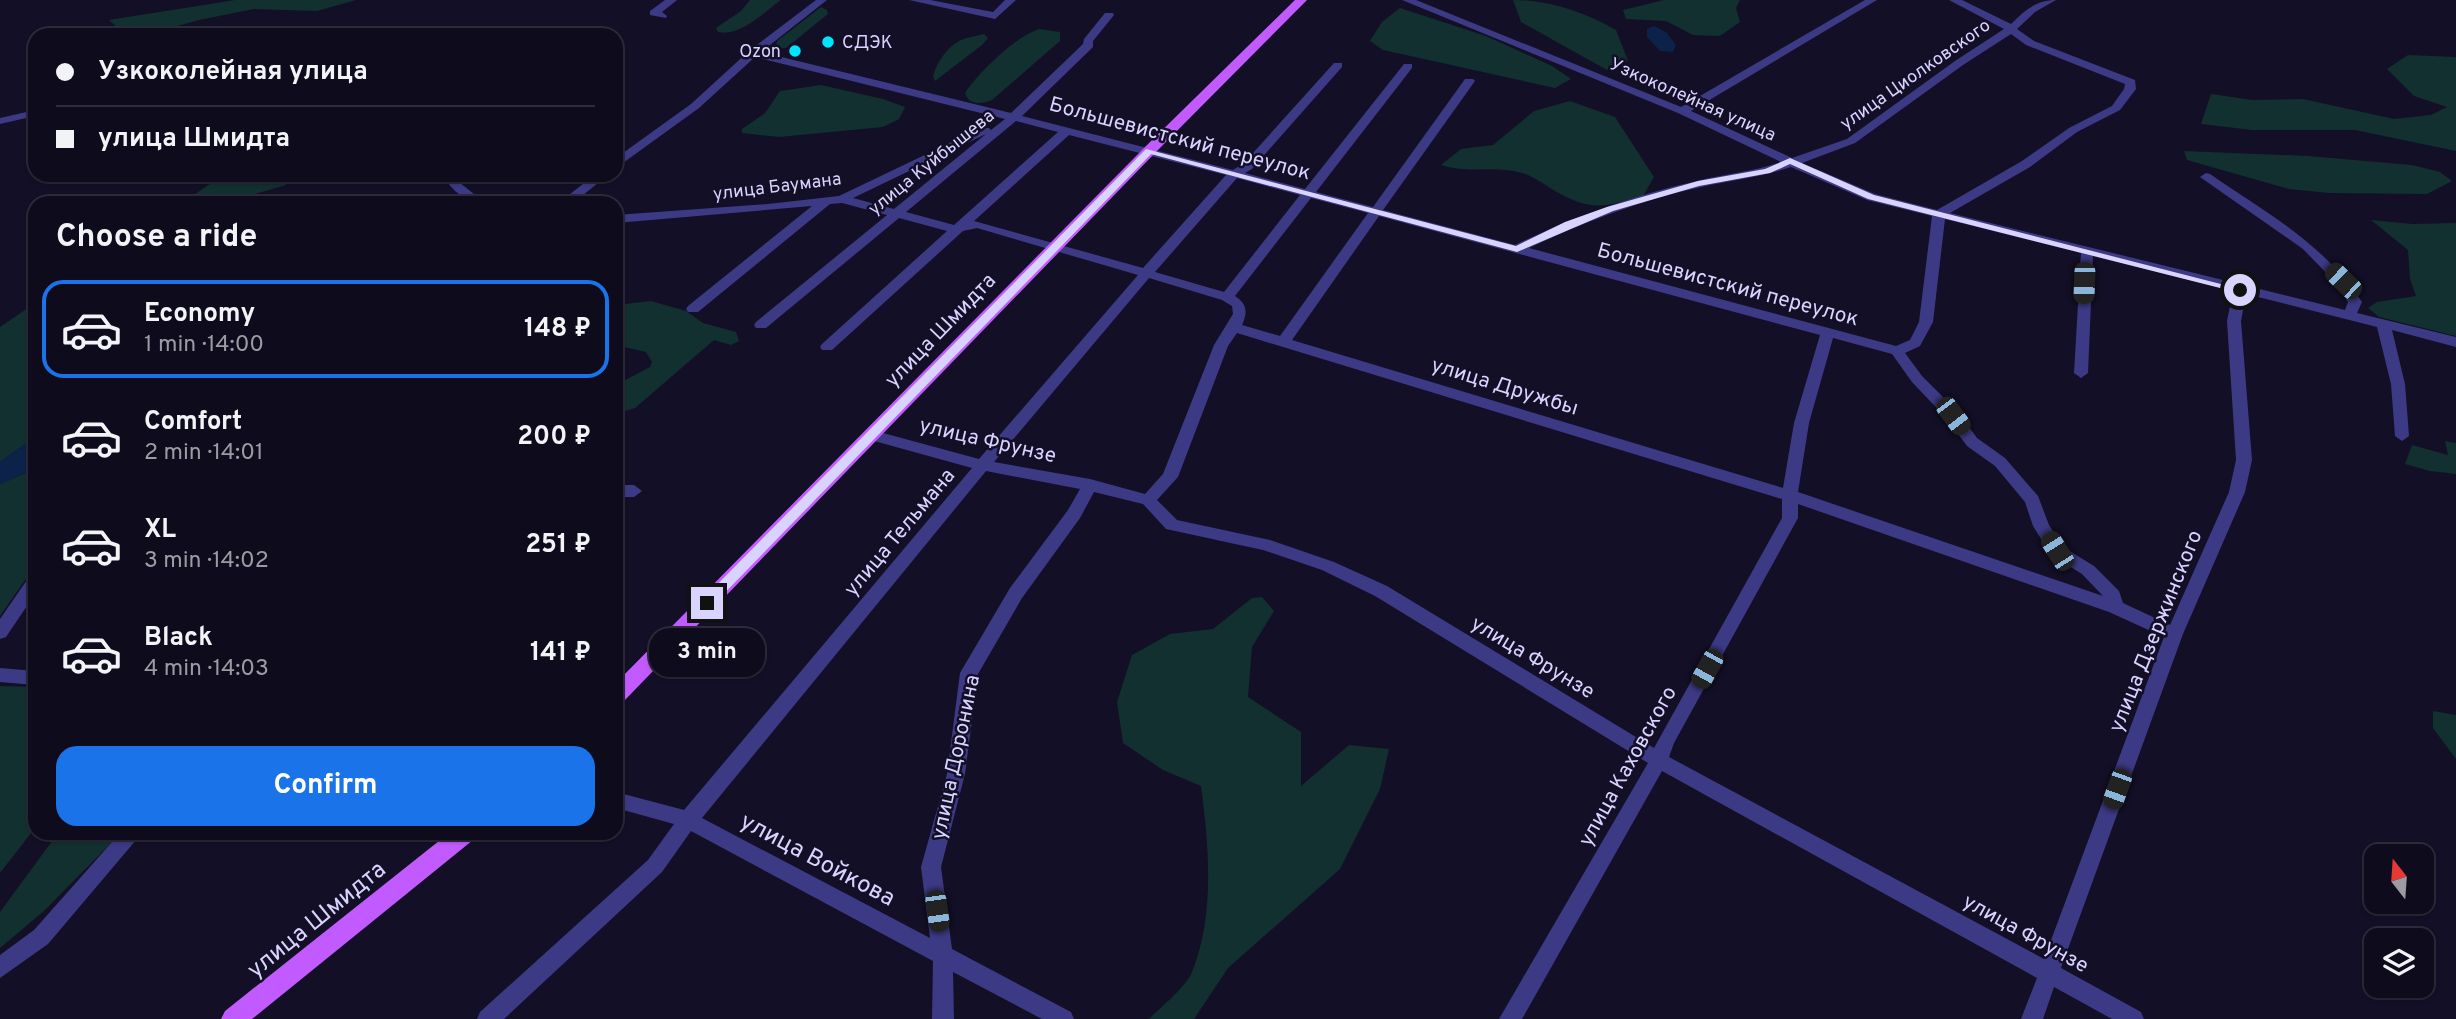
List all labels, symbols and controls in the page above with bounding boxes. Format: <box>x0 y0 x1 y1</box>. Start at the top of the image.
street label: улица Циолковского <box>1836 15 1996 136</box>
place label: СДЭК <box>842 32 893 55</box>
marker: СДЭК <box>820 34 836 50</box>
place label: Ozon <box>739 41 781 64</box>
marker: Ozon <box>787 43 803 59</box>
street label: Узкоколейная улица <box>1606 53 1779 147</box>
text: Узкоколейная улица <box>98 56 368 89</box>
street label: Большевистский переулок <box>1046 91 1313 187</box>
street label: улица Куйбышева <box>864 105 1000 221</box>
text: улица Шмидта <box>98 123 290 156</box>
street label: улица Баумана <box>712 168 843 207</box>
text: Choose a ride <box>56 218 257 258</box>
street label: Большевистский переулок <box>1594 237 1861 333</box>
car <box>2321 259 2366 303</box>
car <box>2073 262 2096 304</box>
street label: улица Шмидта <box>880 268 1002 394</box>
route start <box>2224 274 2256 306</box>
icon: car <box>60 298 123 361</box>
text: Economy <box>144 298 255 331</box>
text: 148 ₽ <box>524 313 591 346</box>
text: 1 min · 14:00 <box>144 331 264 360</box>
street label: улица Дружбы <box>1428 352 1581 423</box>
car <box>1932 393 1975 439</box>
icon: car <box>60 406 123 469</box>
text: Comfort <box>144 406 242 439</box>
street label: улица Фрунзе <box>916 413 1059 470</box>
text: 200 ₽ <box>517 421 591 454</box>
text: 2 min · 14:01 <box>144 439 263 468</box>
street label: улица Тельмана <box>839 463 962 603</box>
icon: car <box>60 514 123 577</box>
text: XL <box>144 514 176 547</box>
street label: улица Дзержинского <box>2103 527 2209 737</box>
car <box>2037 528 2078 574</box>
text: 251 ₽ <box>525 529 591 562</box>
text: 3 min · 14:02 <box>144 547 269 576</box>
route end <box>691 587 723 619</box>
street label: улица Фрунзе <box>1465 611 1599 706</box>
icon: car <box>60 622 123 685</box>
text: Black <box>144 622 213 655</box>
callout: 3 min <box>649 628 765 676</box>
text: 141 ₽ <box>530 637 591 670</box>
text: 3 min <box>677 638 737 667</box>
car <box>1688 646 1727 692</box>
text: 4 min · 14:03 <box>144 655 269 684</box>
street label: улица Доронина <box>926 673 987 842</box>
street label: улица Каховского <box>1573 682 1684 852</box>
button: Confirm <box>56 746 595 826</box>
car <box>2100 766 2135 812</box>
street label: улица Войкова <box>734 807 900 914</box>
north arrow <box>2364 844 2434 914</box>
map controls <box>2364 844 2434 998</box>
street label: улица Шмидта <box>242 855 393 986</box>
car <box>924 889 951 933</box>
street label: улица Фрунзе <box>1958 889 2093 980</box>
button: layers <box>2364 928 2434 998</box>

